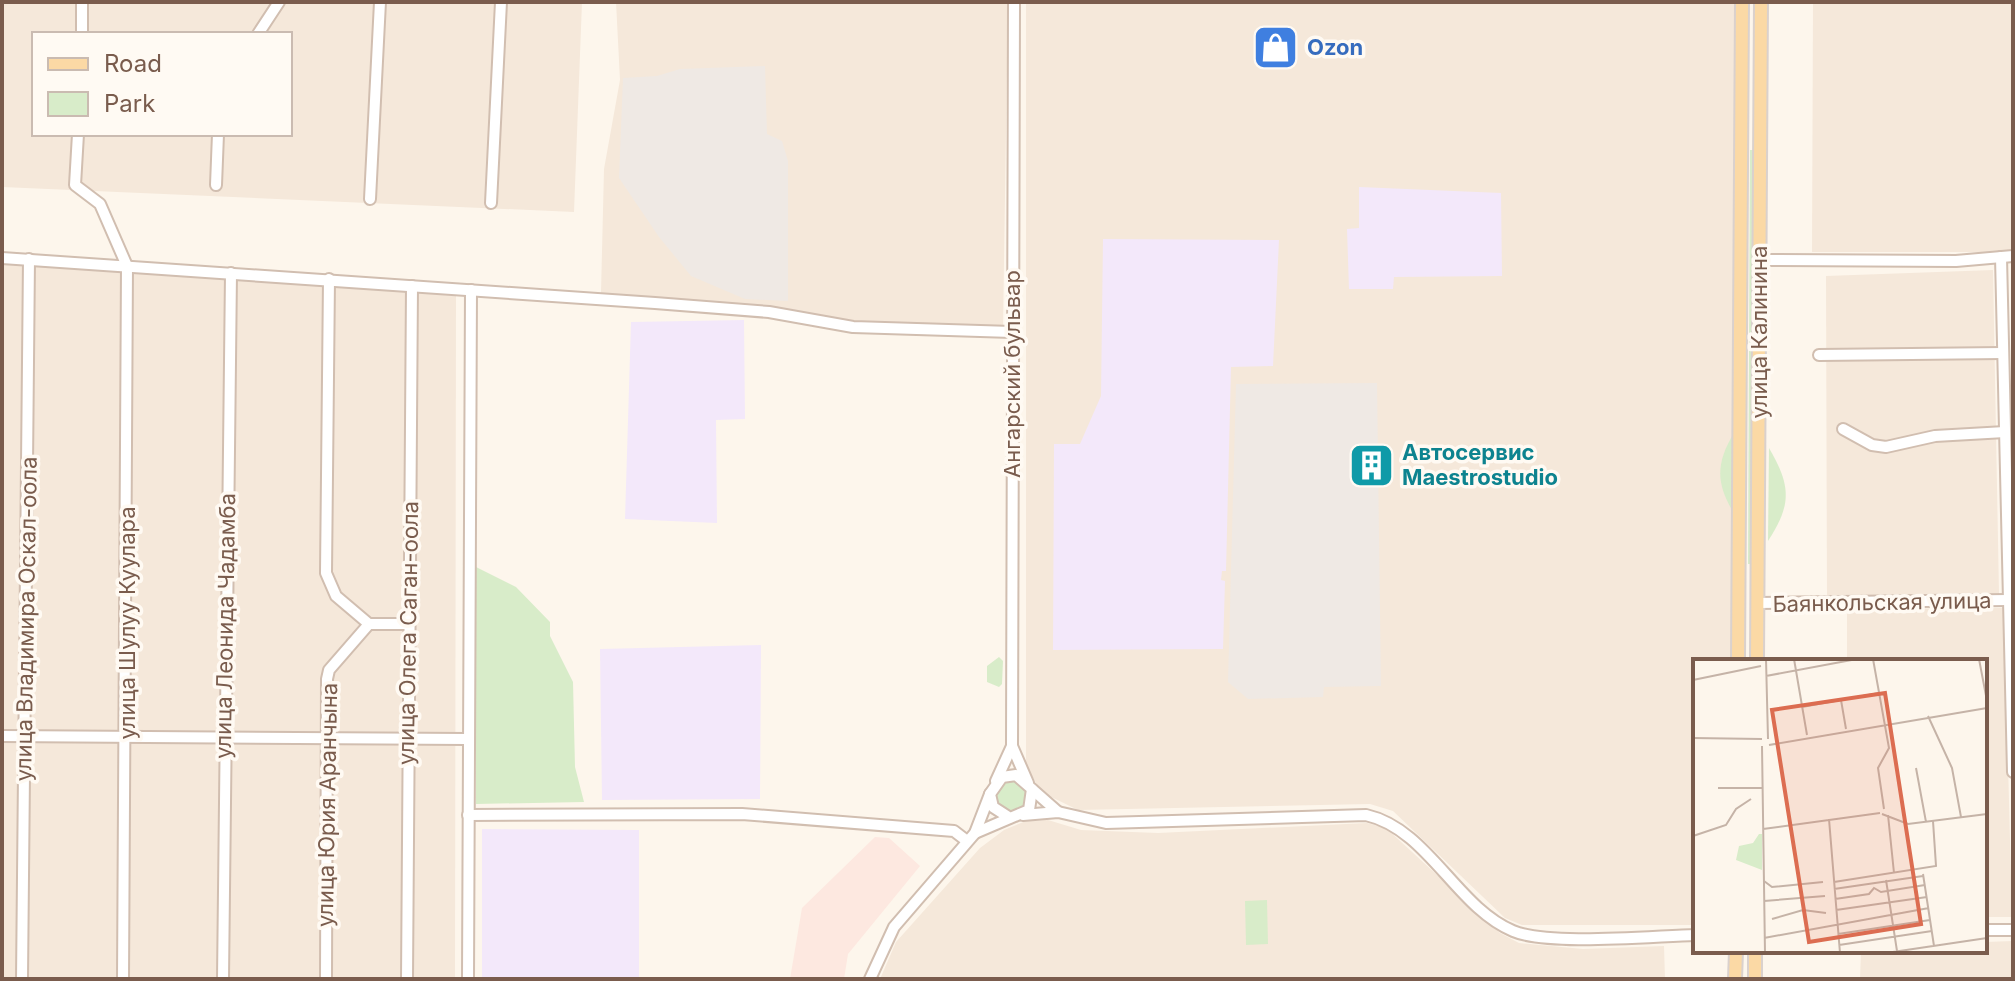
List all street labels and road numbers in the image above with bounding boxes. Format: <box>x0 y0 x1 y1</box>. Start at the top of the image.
street label: улица Калинина <box>1746 246 1772 418</box>
street label: Ангарский бульвар <box>999 270 1025 478</box>
street label: улица Владимира Оскал-оола <box>10 456 42 782</box>
street label: улица Леонида Чадамба <box>210 493 240 759</box>
street label: улица Олега Саган-оола <box>393 501 423 765</box>
street label: улица Шулуу Куулара <box>114 506 140 740</box>
street label: Баянкольская улица <box>1772 587 1992 617</box>
street label: улица Юрия Аранчына <box>312 683 342 927</box>

